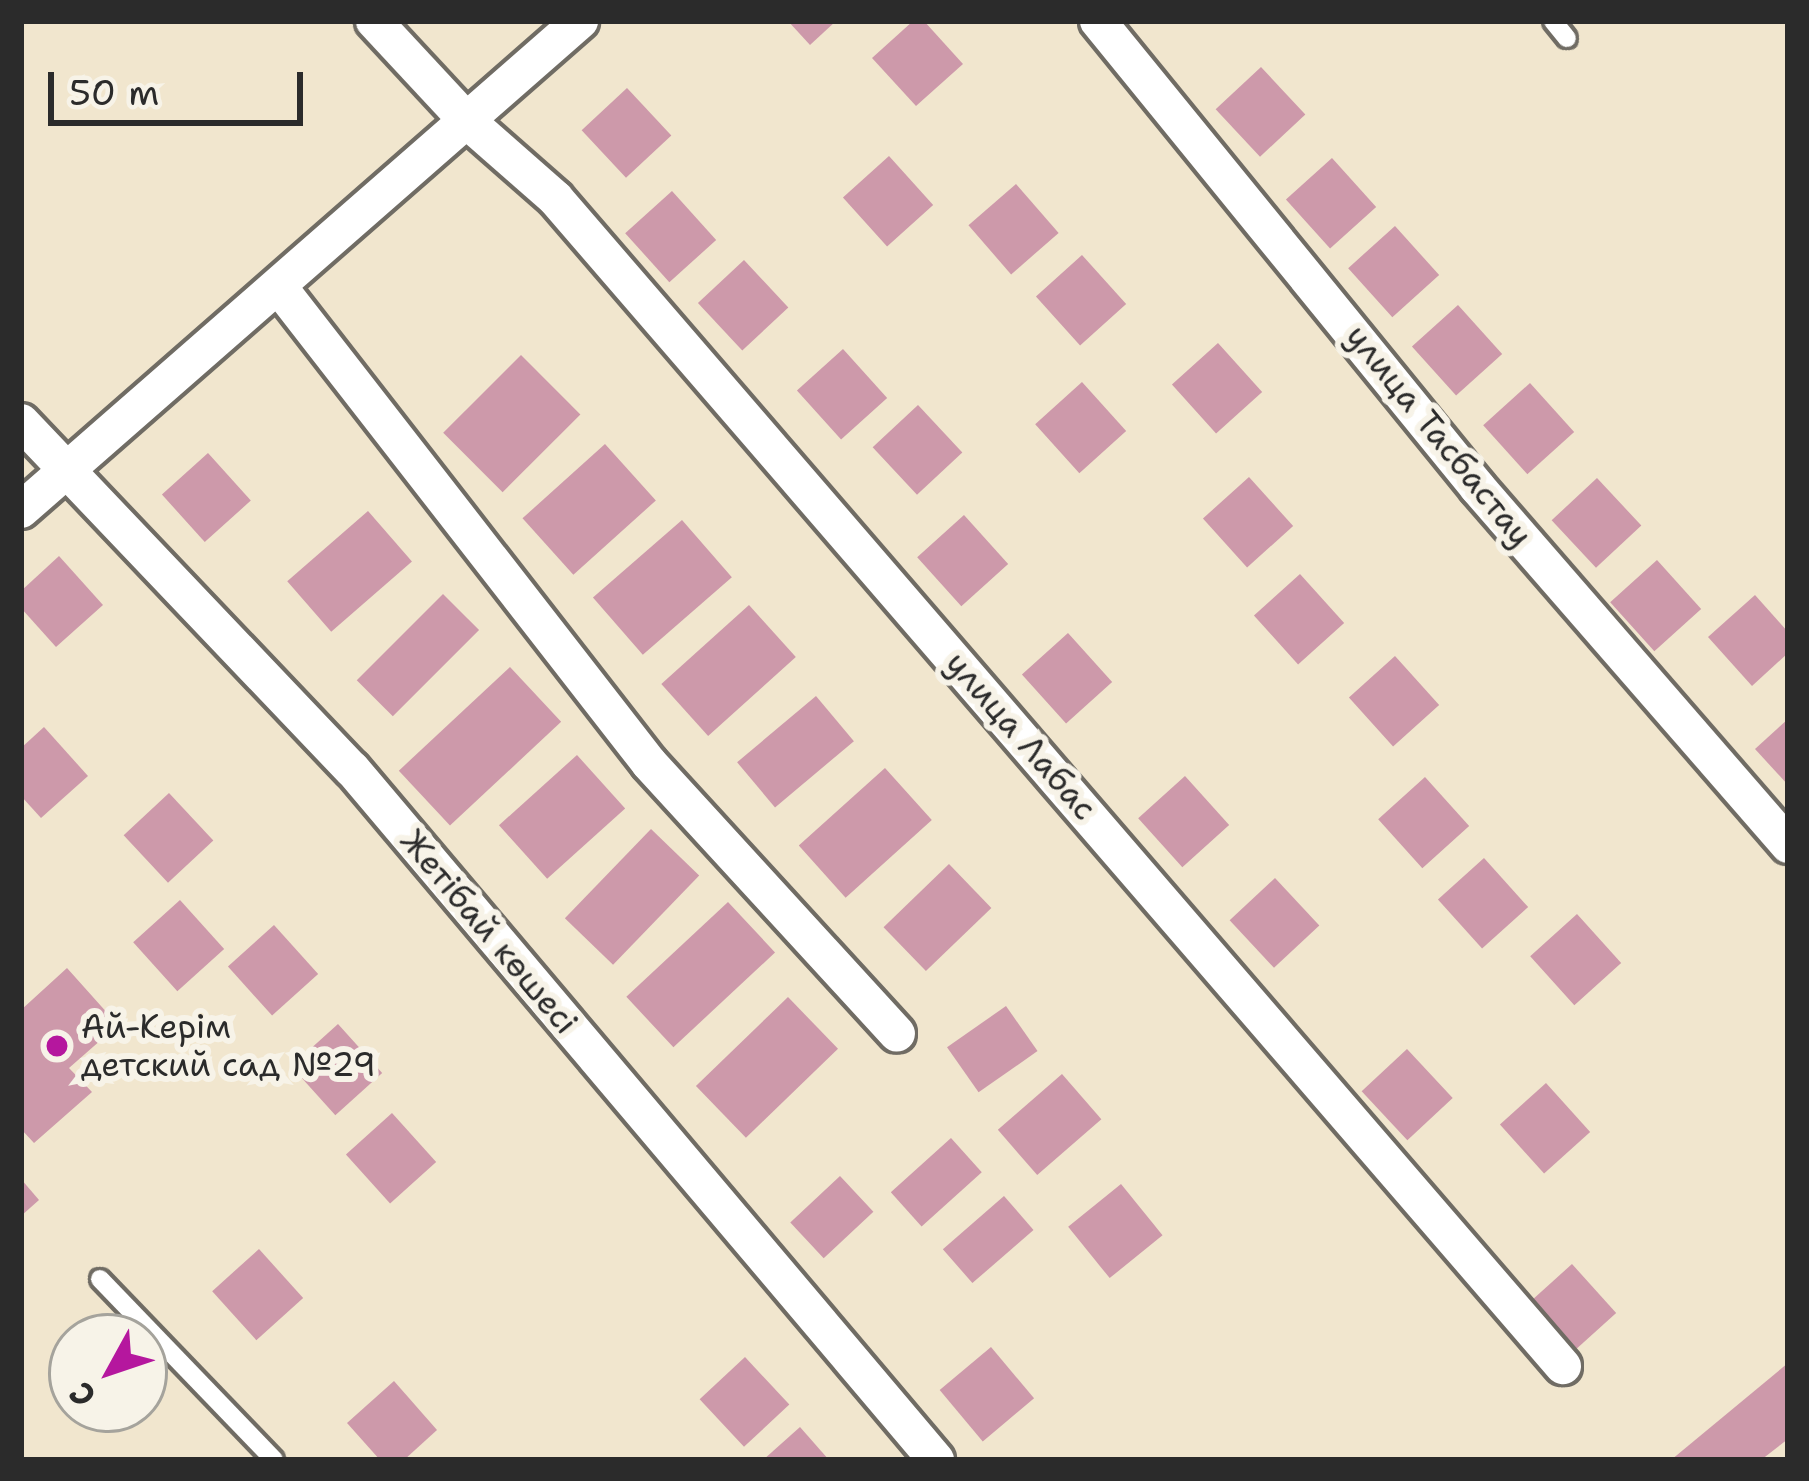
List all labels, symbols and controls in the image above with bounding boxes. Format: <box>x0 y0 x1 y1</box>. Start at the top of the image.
scale bar <box>54 48 309 122</box>
text: 50 m <box>69 68 159 117</box>
street label: улица Тасбастау <box>1337 317 1541 555</box>
street label: улица Лабас <box>937 644 1105 828</box>
street label: Жетібай көшесі <box>392 822 586 1042</box>
place label: Ай-Керім детский сад №29 <box>81 1007 376 1085</box>
marker: Ай-Керім детский сад №29 <box>44 1033 70 1059</box>
north arrow <box>48 1313 168 1433</box>
text: С <box>59 1372 106 1417</box>

